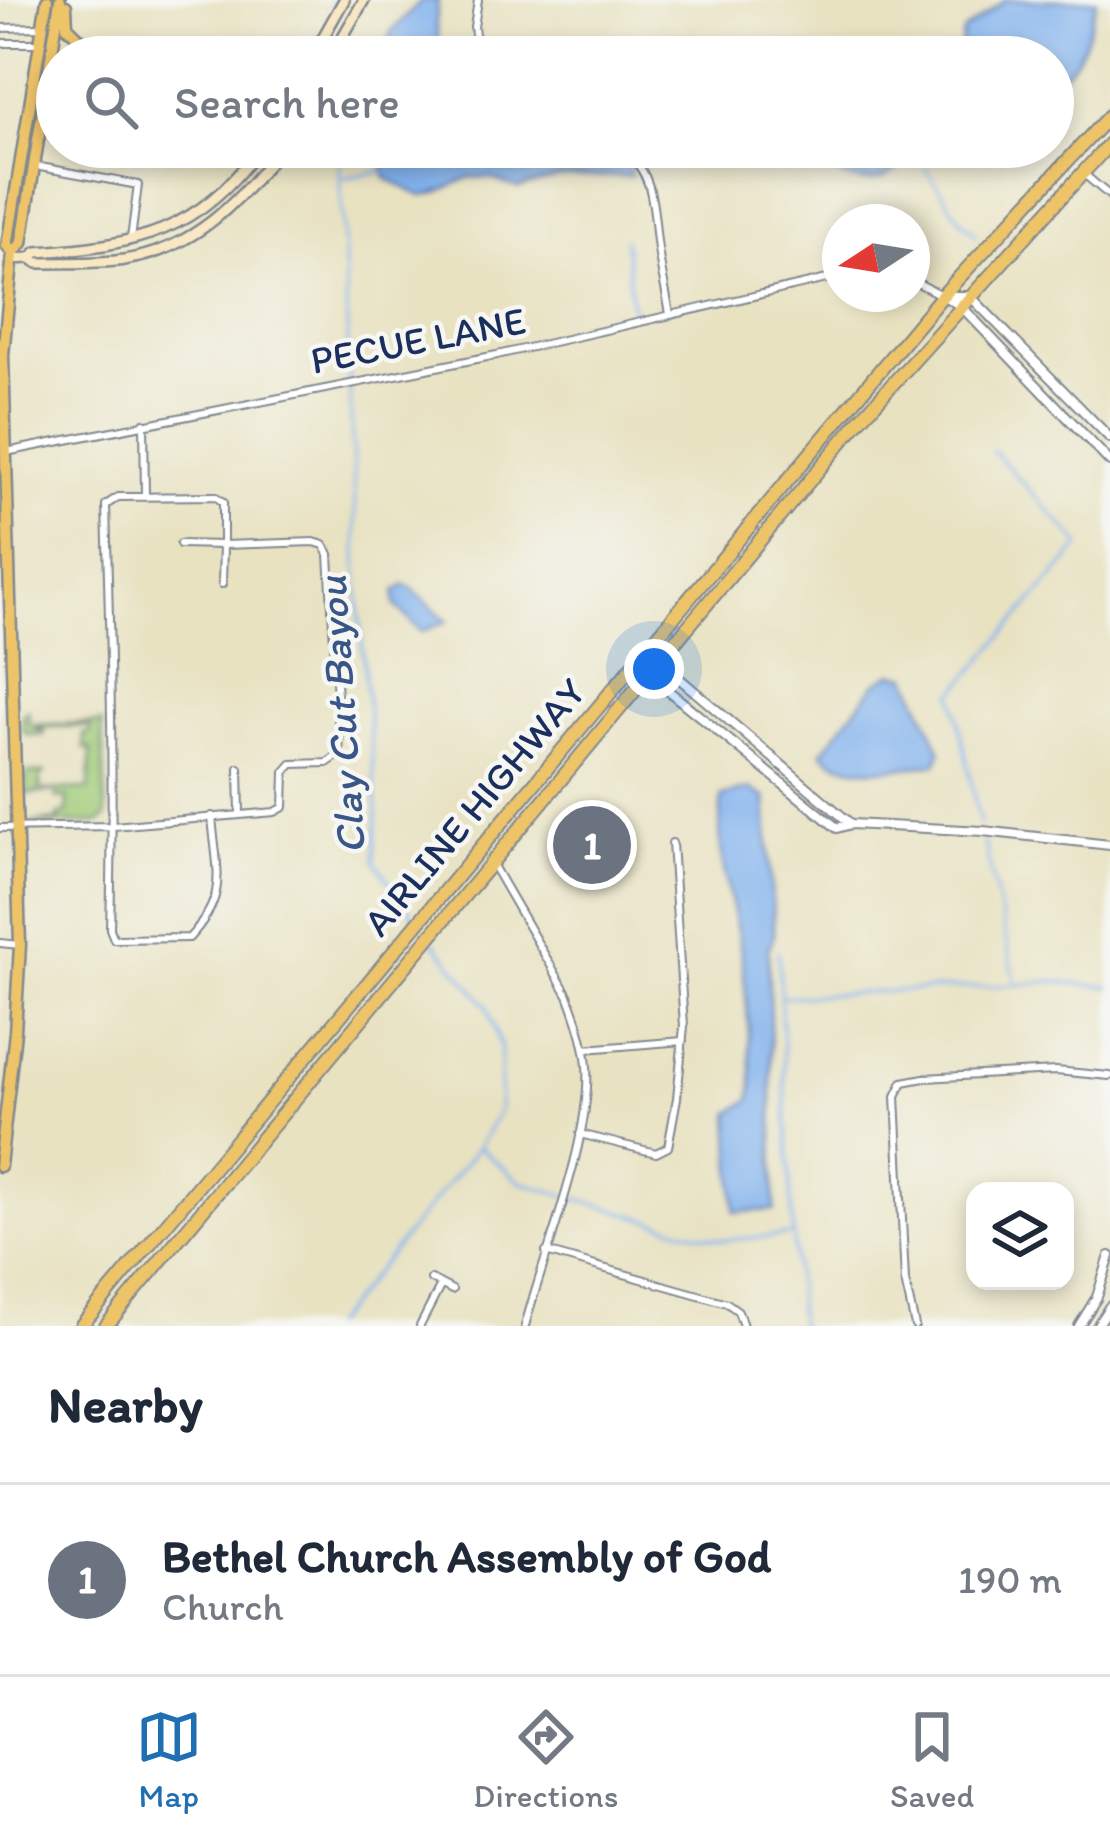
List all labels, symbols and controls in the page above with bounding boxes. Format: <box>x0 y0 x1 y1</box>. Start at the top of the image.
search box <box>36 36 1074 168</box>
icon: search <box>78 69 144 135</box>
text: Search here <box>174 75 400 129</box>
north arrow <box>822 204 930 312</box>
street label: PECUE LANE <box>307 296 529 384</box>
water label: Clay Cut Bayou <box>306 573 376 856</box>
your location <box>624 639 684 699</box>
street label: AIRLINE HIGHWAY <box>353 669 595 945</box>
pin: 1 <box>553 800 631 890</box>
map controls <box>966 1182 1074 1290</box>
button: layers <box>966 1182 1074 1290</box>
text: Nearby <box>48 1374 203 1435</box>
text: Bethel Church Assembly of God <box>162 1529 771 1583</box>
text: 1 <box>78 1556 96 1603</box>
text: 190 m <box>958 1556 1062 1603</box>
text: Church <box>162 1583 284 1630</box>
tab: Map <box>136 1704 202 1815</box>
tab: Directions <box>473 1704 618 1815</box>
tab: Saved <box>890 1704 974 1815</box>

